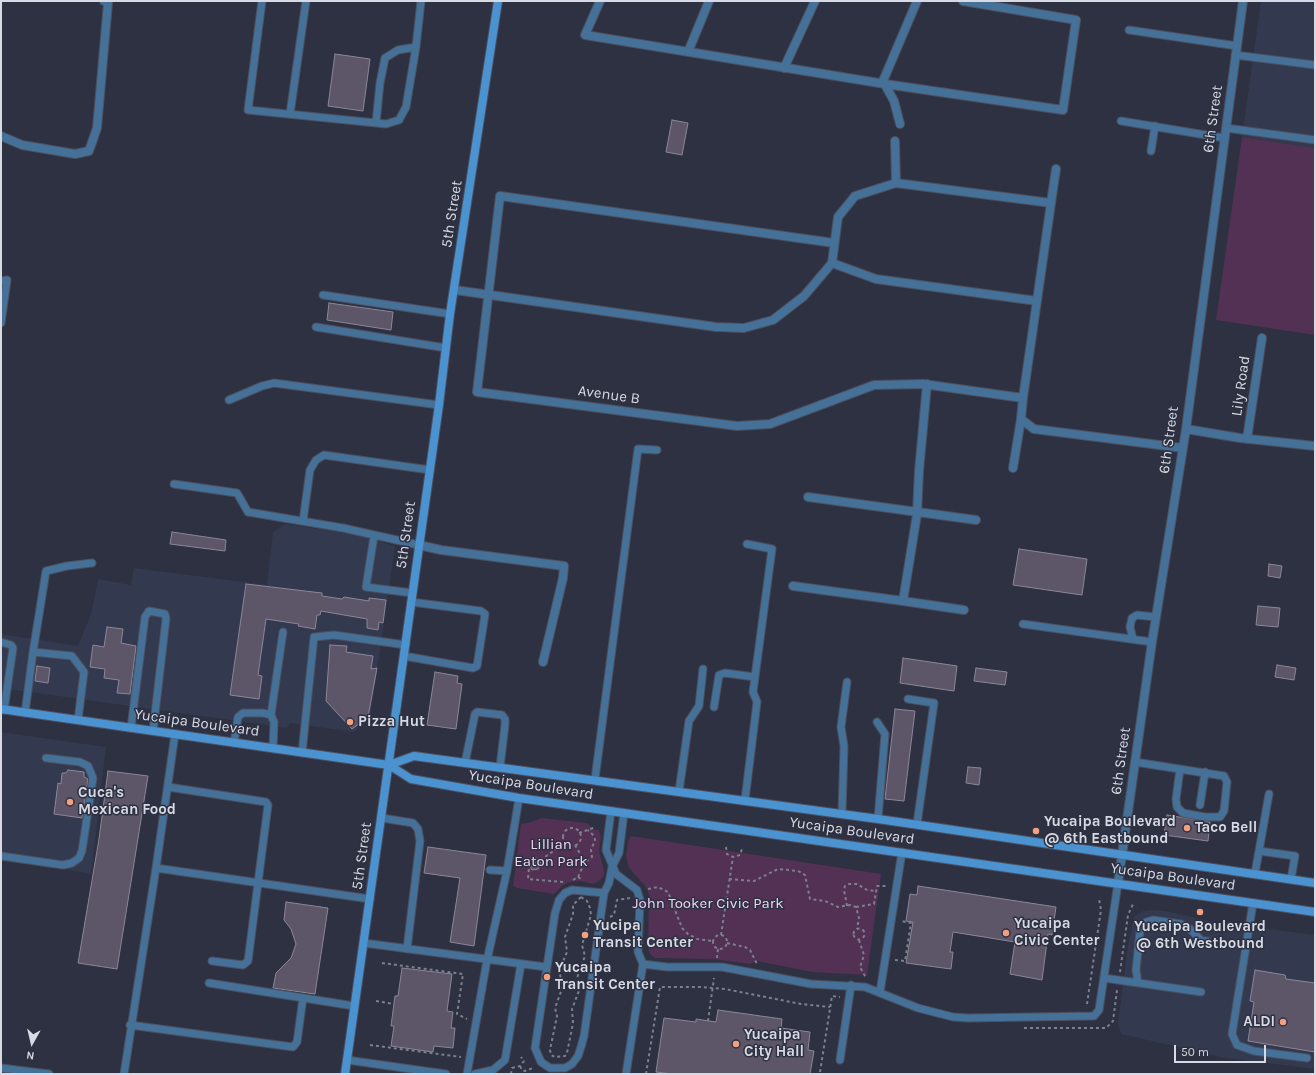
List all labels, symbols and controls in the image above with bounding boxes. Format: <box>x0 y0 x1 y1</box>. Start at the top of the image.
street label: 6th Street <box>1199 84 1227 154</box>
street label: 5th Street <box>438 179 466 249</box>
street label: Lily Road <box>1228 355 1254 417</box>
street label: Avenue B <box>577 382 641 408</box>
street label: 6th Street <box>1155 405 1183 475</box>
street label: 5th Street <box>392 500 420 570</box>
street label: Yucaipa Boulevard <box>133 705 261 741</box>
place label: Pizza Hut <box>358 713 425 731</box>
marker: Pizza Hut <box>345 717 355 727</box>
street label: 6th Street <box>1107 726 1135 796</box>
street label: Yucaipa Boulevard <box>467 766 595 804</box>
place label: Cuca's Mexican Food <box>78 784 176 819</box>
marker: Cuca's Mexican Food <box>65 797 75 807</box>
street label: Yucaipa Boulevard <box>788 813 916 849</box>
place label: Yucaipa Boulevard @ 6th Eastbound <box>1044 813 1176 848</box>
place label: Taco Bell <box>1195 819 1257 837</box>
street label: 5th Street <box>348 821 376 891</box>
marker: Taco Bell <box>1182 823 1192 833</box>
marker: Yucaipa Boulevard @ 6th Eastbound <box>1031 826 1041 836</box>
park label: Lillian Eaton Park <box>514 836 588 871</box>
street label: Yucaipa Boulevard <box>1109 859 1237 895</box>
park label: John Tooker Civic Park <box>632 895 784 913</box>
marker: Yucaipa Boulevard @ 6th Westbound <box>1195 907 1205 917</box>
place label: Yucaipa Civic Center <box>1014 915 1099 950</box>
place label: Yucipa Transit Center <box>593 917 693 952</box>
place label: Yucaipa Boulevard @ 6th Westbound <box>1134 918 1266 953</box>
marker: Yucaipa Civic Center <box>1001 928 1011 938</box>
marker: Yucipa Transit Center <box>580 930 590 940</box>
place label: Yucaipa Transit Center <box>555 959 655 994</box>
marker: Yucaipa Transit Center <box>542 972 552 982</box>
place label: ALDI <box>1243 1013 1275 1031</box>
marker: ALDI <box>1278 1017 1288 1027</box>
north arrow <box>12 1023 52 1063</box>
place label: Yucaipa City Hall <box>744 1026 804 1061</box>
scale bar <box>1176 1037 1268 1063</box>
marker: Yucaipa City Hall <box>731 1039 741 1049</box>
text: 50 m <box>1181 1045 1209 1059</box>
text: N <box>25 1048 35 1062</box>

